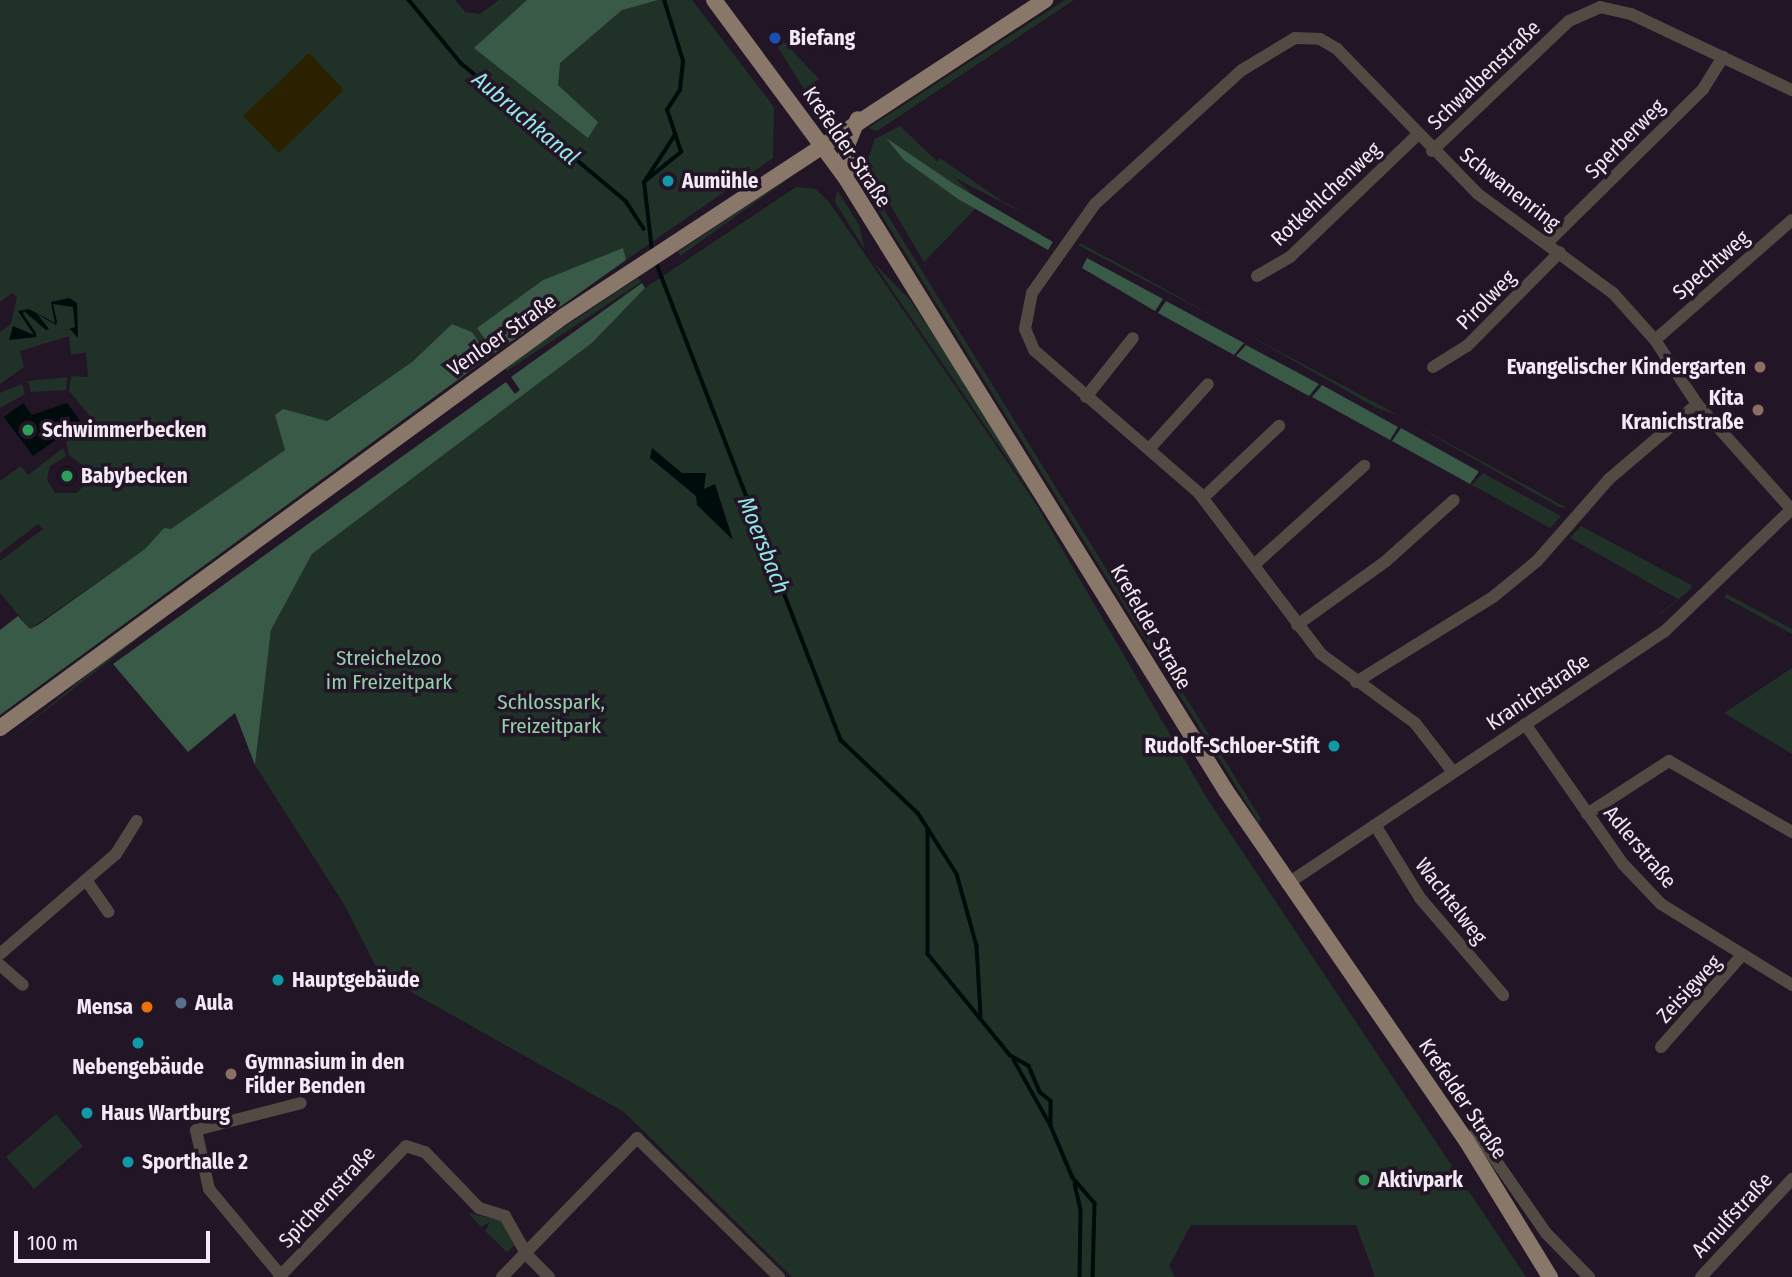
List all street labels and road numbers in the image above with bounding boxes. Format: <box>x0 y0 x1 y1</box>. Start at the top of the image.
street label: Schwalbenstraße <box>1423 15 1545 135</box>
street label: Krefelder Straße <box>797 82 897 212</box>
street label: Sperberweg <box>1580 94 1670 184</box>
street label: Rotkehlchenweg <box>1266 137 1386 251</box>
street label: Schwanenring <box>1455 142 1565 236</box>
street label: Spechtweg <box>1668 225 1754 305</box>
street label: Pirolweg <box>1451 265 1521 335</box>
street label: Venloer Straße <box>443 288 561 382</box>
street label: Krefelder Straße <box>1105 560 1197 694</box>
street label: Kranichstraße <box>1482 648 1594 736</box>
street label: Adlerstraße <box>1598 801 1682 893</box>
street label: Wachtelweg <box>1410 853 1492 949</box>
street label: Zeisigweg <box>1651 950 1727 1028</box>
street label: Krefelder Straße <box>1413 1034 1513 1164</box>
street label: Spichernstraße <box>273 1141 381 1253</box>
street label: Arnulfstraße <box>1686 1167 1778 1263</box>

